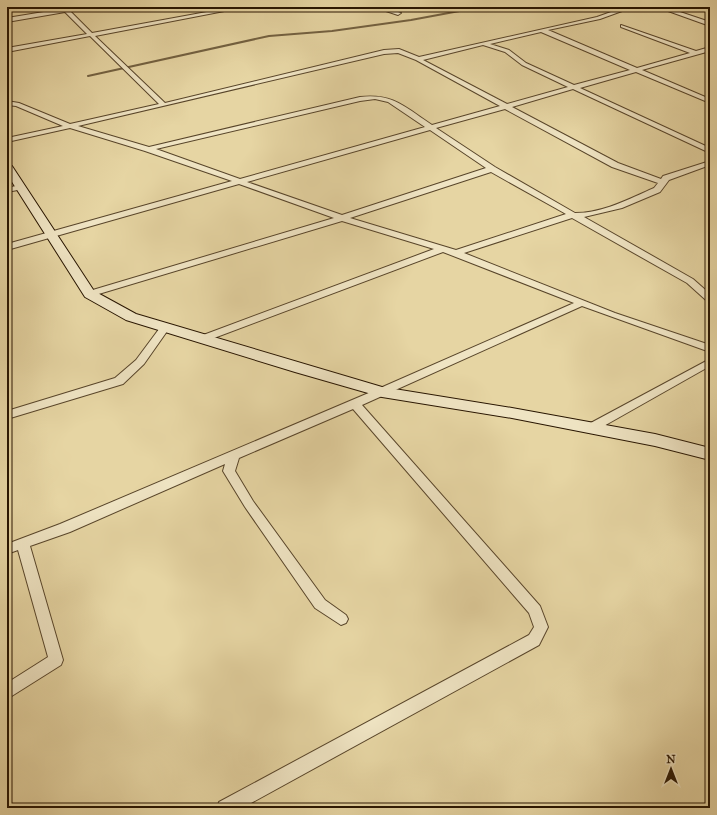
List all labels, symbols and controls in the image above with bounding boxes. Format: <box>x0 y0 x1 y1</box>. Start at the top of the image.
north arrow <box>651 749 691 789</box>
text: N <box>666 753 676 766</box>

